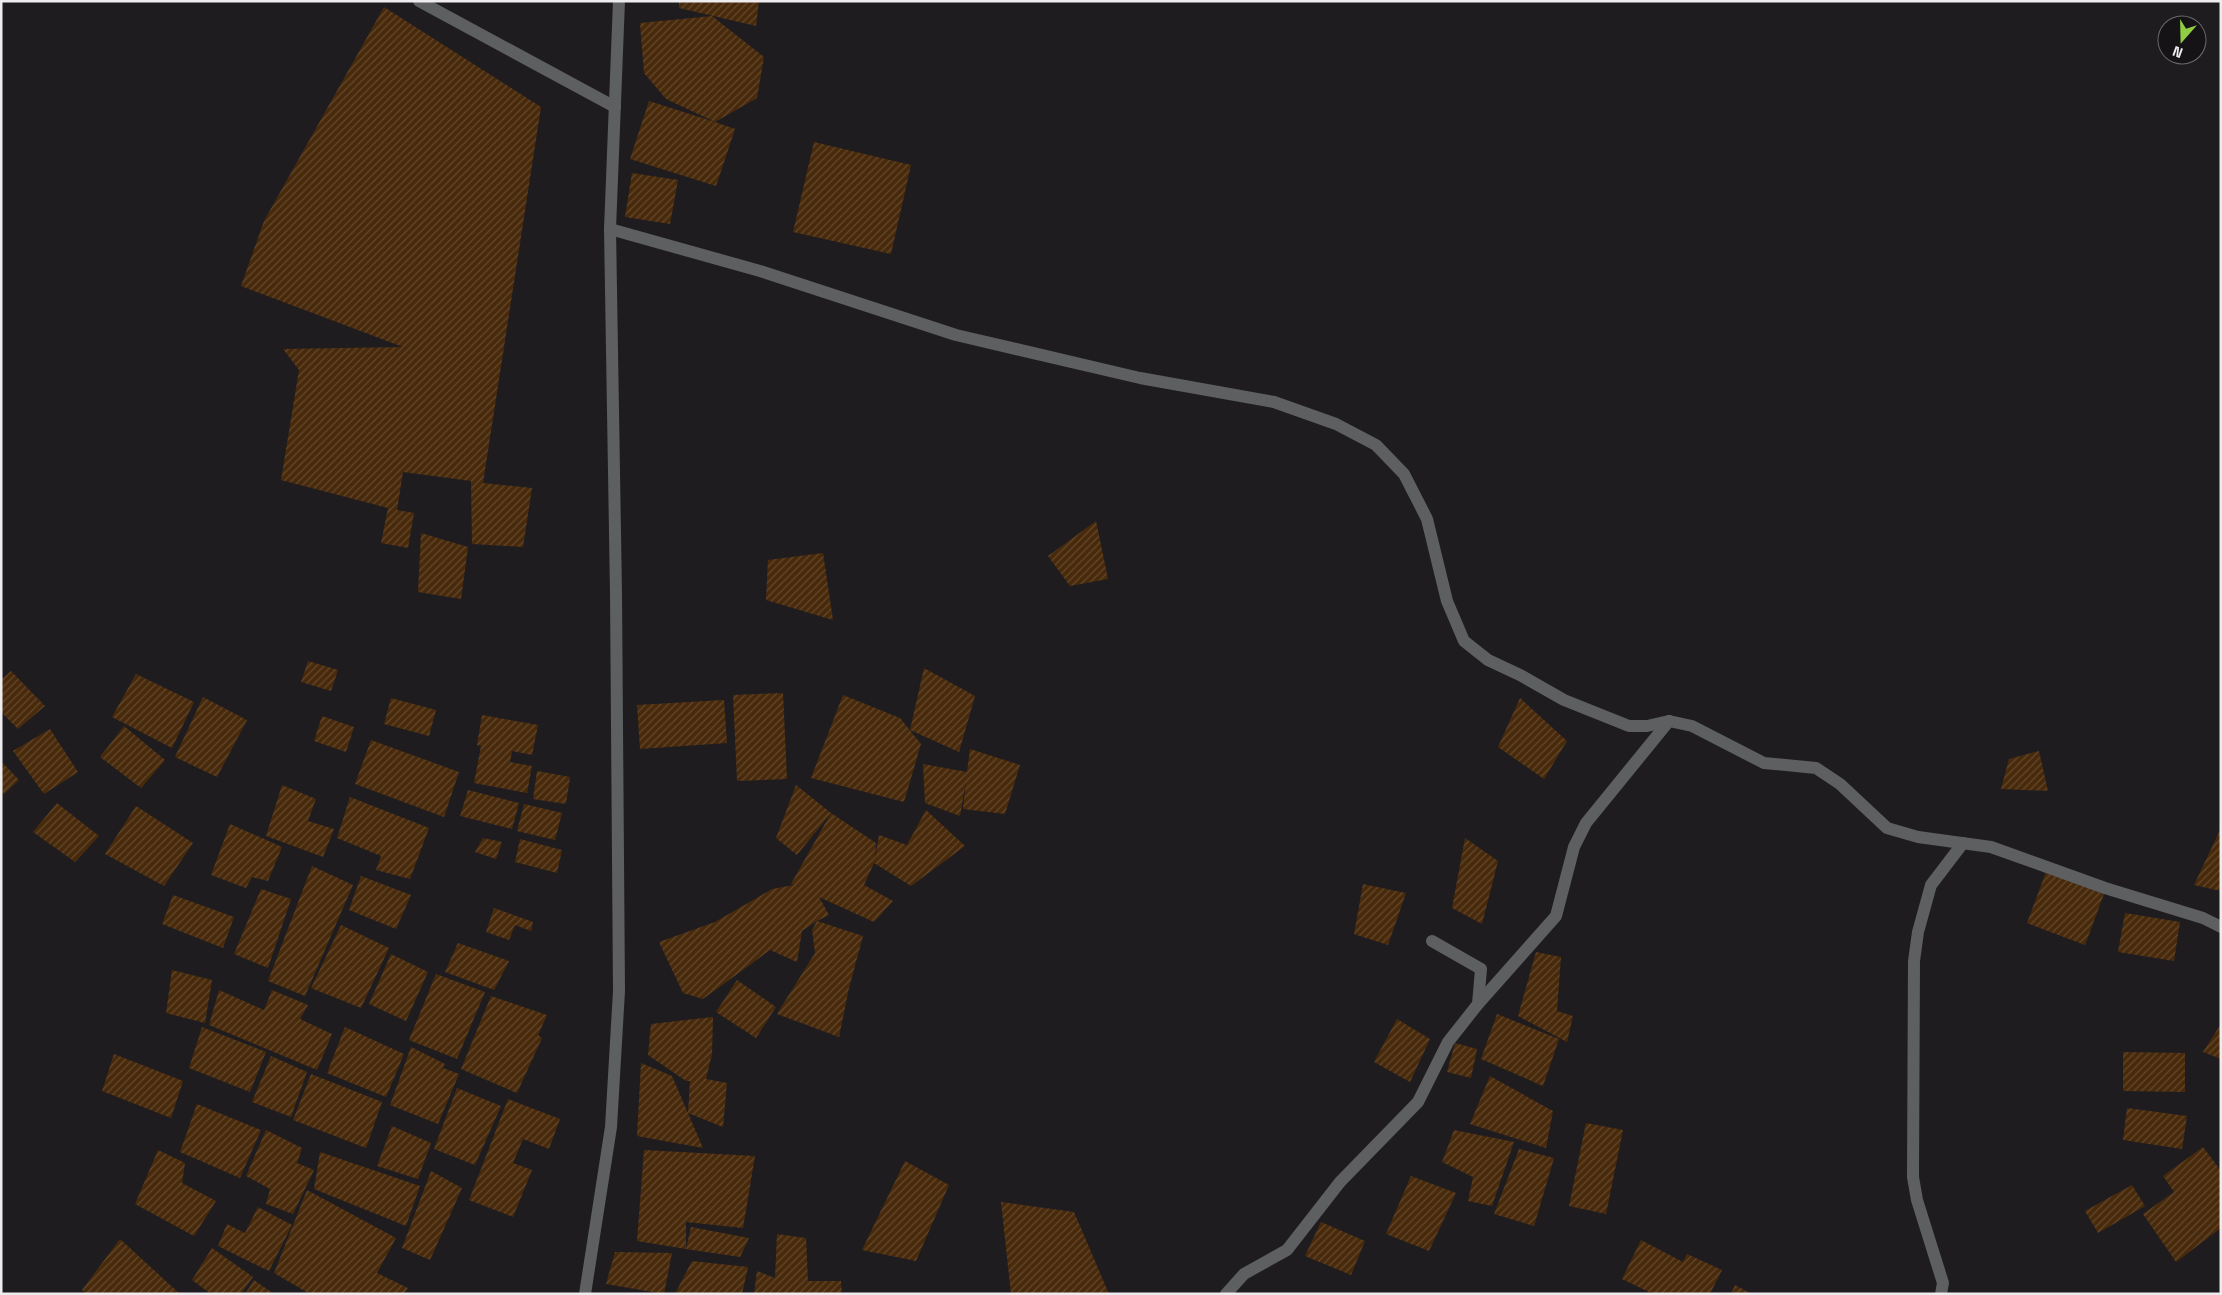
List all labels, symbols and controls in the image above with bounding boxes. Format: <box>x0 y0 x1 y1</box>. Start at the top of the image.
north arrow <box>2157 15 2207 65</box>
text: N <box>2170 42 2185 62</box>

